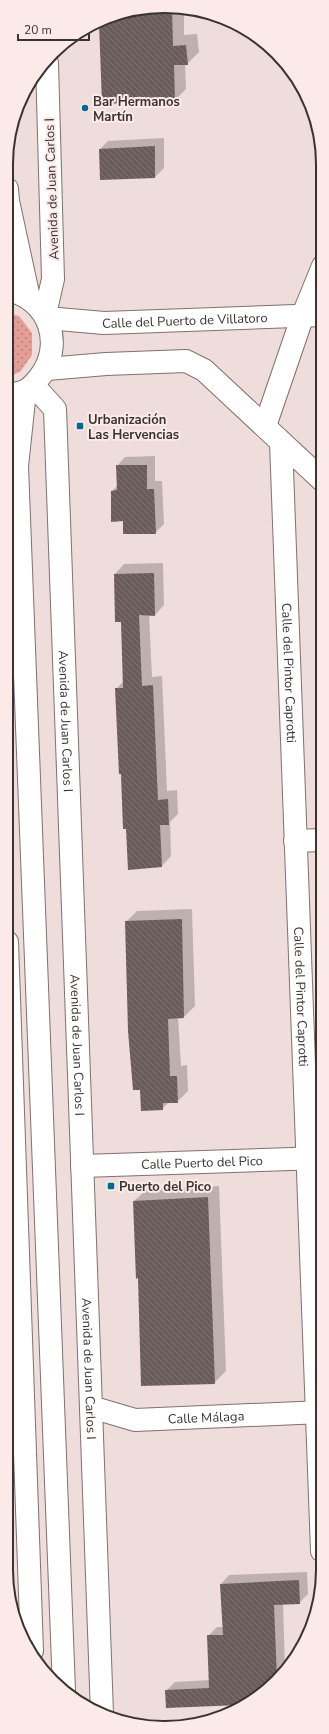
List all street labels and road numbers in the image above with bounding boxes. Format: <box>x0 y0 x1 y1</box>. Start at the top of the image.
street label: Avenida de Juan Carlos I <box>41 118 63 260</box>
street label: Calle del Puerto de Villatoro <box>102 309 268 333</box>
street label: Calle del Pintor Caprotti <box>277 602 300 743</box>
street label: Avenida de Juan Carlos I <box>54 650 77 793</box>
street label: Calle del Pintor Caprotti <box>289 926 312 1067</box>
street label: Avenida de Juan Carlos I <box>65 974 88 1116</box>
street label: Calle Puerto del Pico <box>141 1152 263 1174</box>
street label: Avenida de Juan Carlos I <box>77 1298 100 1440</box>
street label: Calle Málaga <box>167 1407 245 1429</box>

